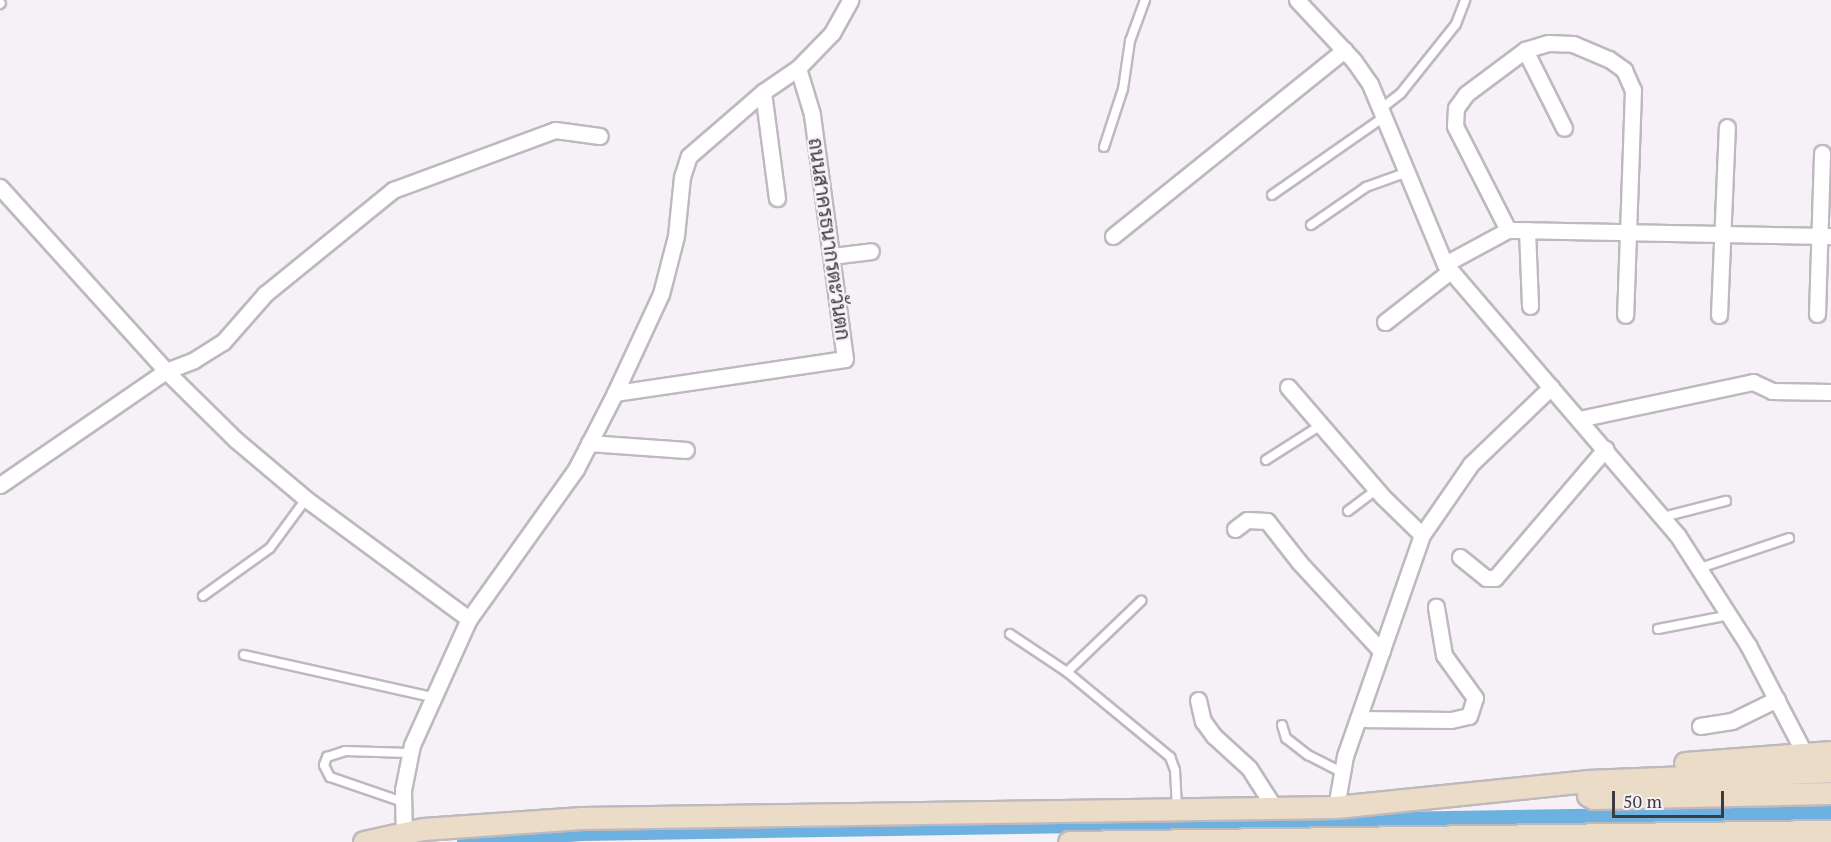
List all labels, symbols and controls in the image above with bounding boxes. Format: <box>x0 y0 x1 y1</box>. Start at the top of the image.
street label: ถนนสาครธนากรตะวันตก <box>804 136 856 342</box>
scale bar <box>1615 779 1728 817</box>
text: 50 m <box>1623 789 1662 813</box>

